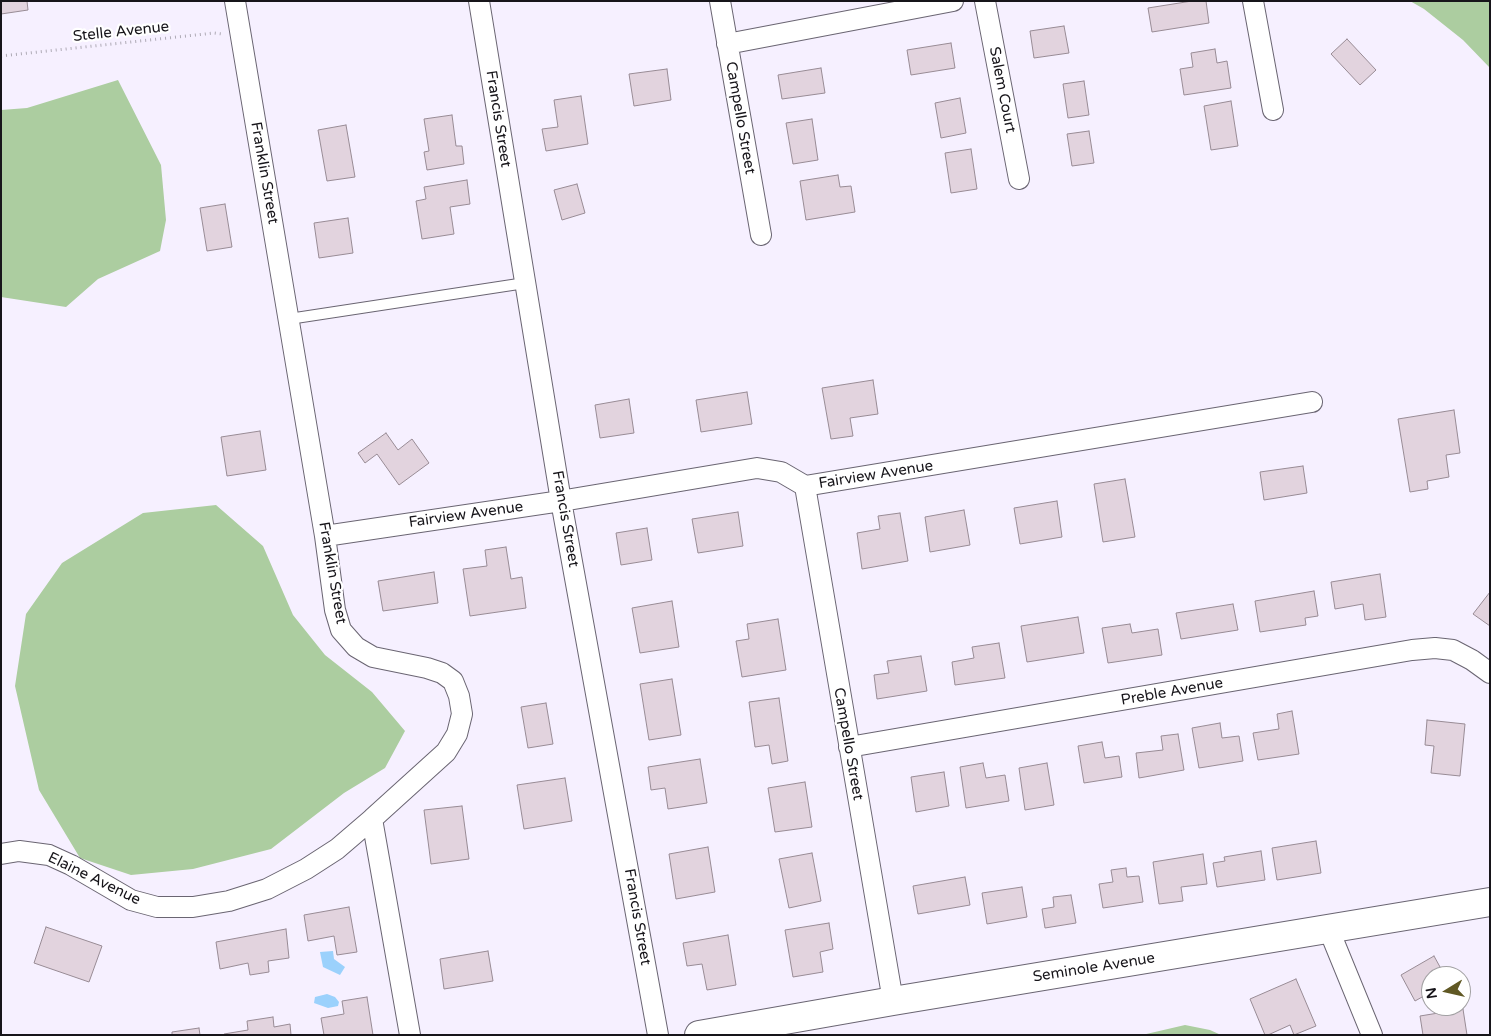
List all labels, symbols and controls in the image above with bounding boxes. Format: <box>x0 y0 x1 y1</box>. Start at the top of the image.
street label: Stelle Avenue <box>72 18 170 46</box>
street label: Salem Court <box>985 45 1019 135</box>
street label: Campello Street <box>721 60 759 176</box>
street label: Francis Street <box>481 69 515 169</box>
street label: Franklin Street <box>246 120 282 226</box>
street label: Fairview Avenue <box>818 457 934 493</box>
street label: Francis Street <box>548 469 582 569</box>
street label: Fairview Avenue <box>408 498 524 532</box>
street label: Franklin Street <box>314 520 350 626</box>
street label: Preble Avenue <box>1120 674 1224 710</box>
street label: Campello Street <box>829 686 867 802</box>
street label: Elaine Avenue <box>45 849 143 909</box>
street label: Francis Street <box>620 867 654 967</box>
street label: Seminole Avenue <box>1032 949 1156 987</box>
north arrow <box>1421 966 1471 1016</box>
text: N <box>1422 986 1441 1000</box>

